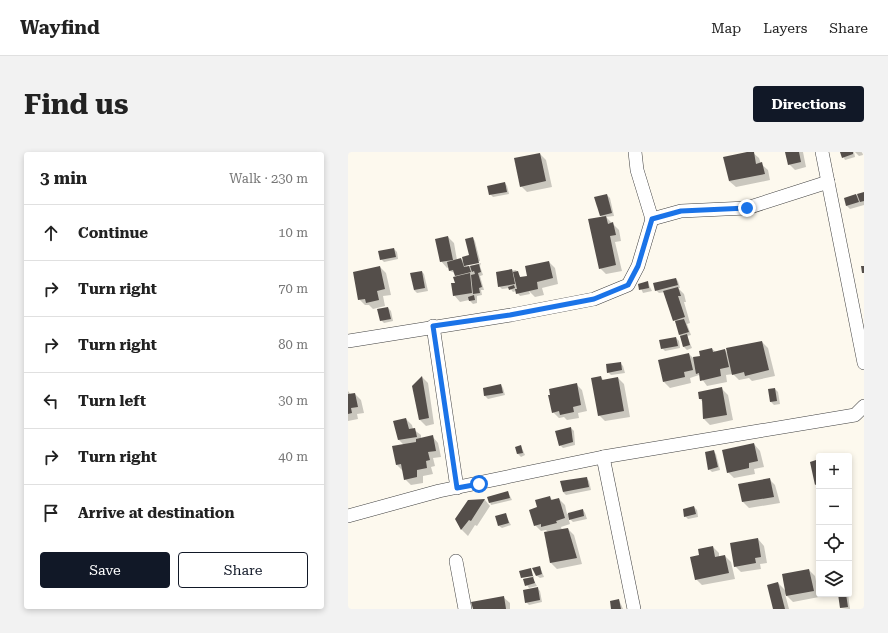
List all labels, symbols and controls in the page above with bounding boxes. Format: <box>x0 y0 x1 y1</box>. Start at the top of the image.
text: Wayfind <box>20 16 100 39</box>
text: Map <box>711 20 741 36</box>
text: Layers <box>763 20 807 36</box>
text: Share <box>829 20 868 36</box>
button: Directions <box>753 86 864 122</box>
text: Find us <box>24 88 128 121</box>
text: 3 min <box>40 168 87 188</box>
text: Walk · 230 m <box>229 171 308 186</box>
route end <box>738 199 756 217</box>
icon: ahead <box>40 222 62 244</box>
text: Continue <box>78 224 148 242</box>
text: 10 m <box>278 225 308 240</box>
icon: right <box>40 278 62 300</box>
text: Turn right <box>78 280 157 298</box>
text: 70 m <box>278 281 308 296</box>
icon: right <box>40 334 62 356</box>
text: Turn right <box>78 336 157 354</box>
text: 80 m <box>278 337 308 352</box>
icon: left <box>40 390 62 412</box>
text: Turn left <box>78 392 146 410</box>
text: 30 m <box>278 393 308 408</box>
icon: right <box>40 446 62 468</box>
text: Turn right <box>78 448 157 466</box>
text: 40 m <box>278 449 308 464</box>
map controls <box>816 453 852 597</box>
button: + <box>816 453 852 489</box>
route start <box>470 475 488 493</box>
button: − <box>816 489 852 525</box>
icon: arrive <box>40 502 62 524</box>
text: Arrive at destination <box>78 504 234 522</box>
button: locate <box>816 525 852 561</box>
button: Save <box>40 552 170 588</box>
button: Share <box>178 552 308 588</box>
button: layers <box>816 561 852 597</box>

